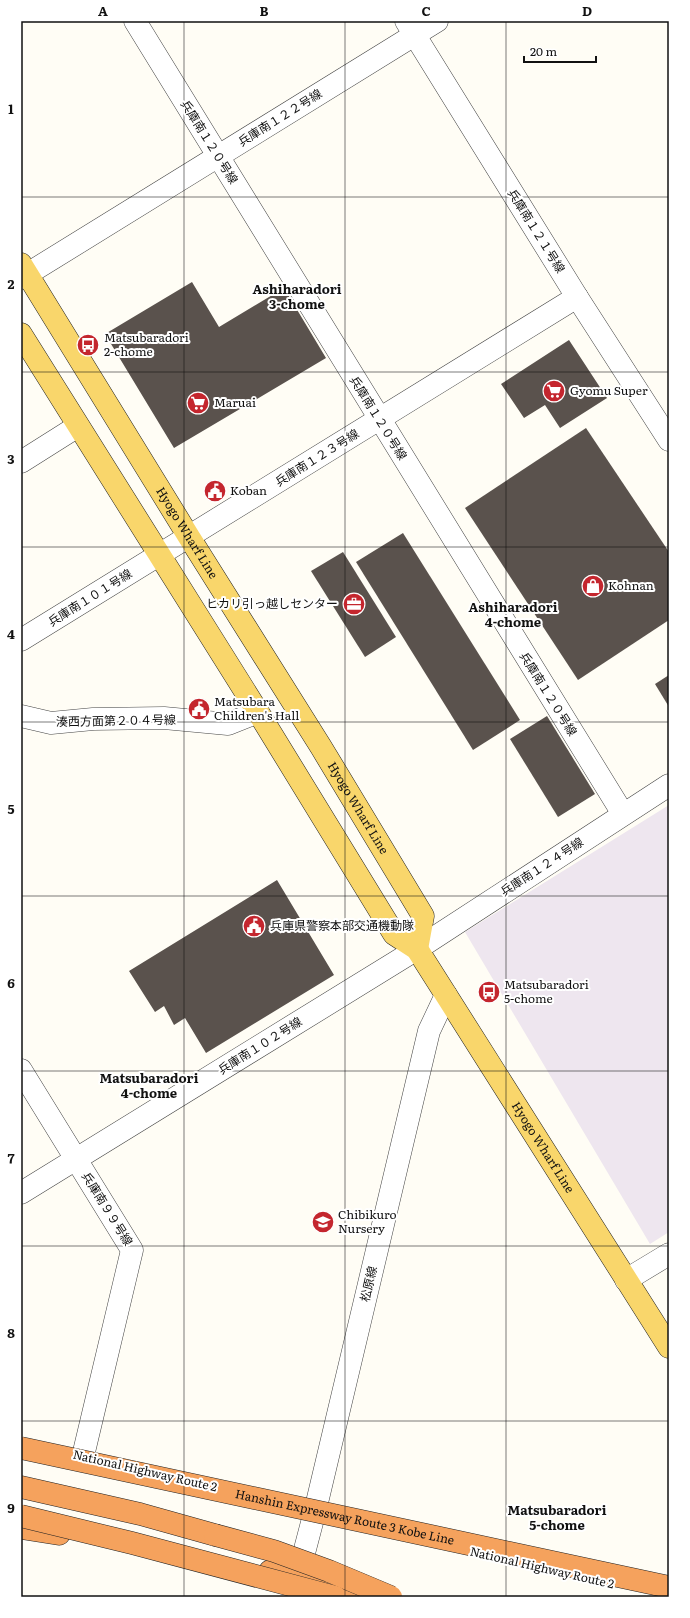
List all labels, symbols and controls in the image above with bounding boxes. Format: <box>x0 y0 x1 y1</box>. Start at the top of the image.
text: A <box>98 1 108 20</box>
text: B <box>260 1 269 20</box>
text: C <box>421 1 431 20</box>
text: D <box>582 1 592 20</box>
scale bar <box>524 38 596 64</box>
text: 20 m <box>530 42 557 60</box>
street label: 兵庫南１２２号線 <box>234 84 325 150</box>
street label: 兵庫南１２０号線 <box>177 96 243 187</box>
text: 1 <box>8 99 14 118</box>
street label: 兵庫南１２１号線 <box>504 185 570 276</box>
text: 2 <box>8 274 15 293</box>
district label: Ashiharadori 3-chome <box>252 279 342 313</box>
place label: Matsubaradori 2-chome <box>104 328 189 360</box>
bus stop icon: Matsubaradori 2-chome <box>75 332 101 358</box>
street label: 兵庫南１２０号線 <box>346 372 412 463</box>
supermarket icon: Gyomu Super <box>541 378 567 404</box>
place label: Gyomu Super <box>570 381 648 399</box>
supermarket icon: Maruai <box>185 390 211 416</box>
place label: Maruai <box>214 393 256 411</box>
street label: 兵庫南１２３号線 <box>271 424 362 490</box>
text: 3 <box>7 449 15 468</box>
public building icon: Koban <box>202 478 228 504</box>
place label: Koban <box>230 481 267 499</box>
street label: Hyogo Wharf Line <box>152 483 223 582</box>
street label: 兵庫南１０１号線 <box>44 564 135 630</box>
shop icon: Kohnan <box>580 573 606 599</box>
place label: Kohnan <box>608 576 654 594</box>
office icon: ヒカリ引っ越しセンター <box>341 591 367 617</box>
place label: ヒカリ引っ越しセンター <box>206 594 338 612</box>
district label: Ashiharadori 4-chome <box>468 597 558 631</box>
text: 4 <box>7 624 15 643</box>
street label: 兵庫南１２０号線 <box>516 648 582 739</box>
place label: Matsubara Children's Hall <box>214 692 299 724</box>
public building icon: Matsubara Children's Hall <box>186 696 212 722</box>
street label: 湊西方面第２０４号線 <box>56 710 176 730</box>
street label: Hyogo Wharf Line <box>324 758 394 857</box>
text: 5 <box>7 799 15 818</box>
street label: 兵庫南１２４号線 <box>496 832 587 900</box>
public building icon: 兵庫県警察本部交通機動隊 <box>241 913 267 939</box>
place label: 兵庫県警察本部交通機動隊 <box>270 916 414 934</box>
text: 6 <box>7 973 15 992</box>
place label: Matsubaradori 5-chome <box>504 975 589 1007</box>
bus stop icon: Matsubaradori 5-chome <box>476 979 502 1005</box>
street label: 兵庫南１０２号線 <box>214 1012 305 1078</box>
district label: Matsubaradori 4-chome <box>100 1068 199 1102</box>
street label: Hyogo Wharf Line <box>508 1098 579 1196</box>
text: 7 <box>7 1148 15 1167</box>
street label: 兵庫南９９号線 <box>78 1168 138 1249</box>
place label: Chibikuro Nursery <box>338 1205 397 1237</box>
school or university icon: Chibikuro Nursery <box>310 1209 336 1235</box>
street label: 松原線 <box>355 1264 381 1303</box>
text: 8 <box>7 1323 15 1342</box>
street label: National Highway Route 2 <box>71 1445 219 1495</box>
street label: Hanshin Expressway Route 3 Kobe Line <box>234 1484 456 1549</box>
text: 9 <box>7 1498 15 1517</box>
district label: Matsubaradori 5-chome <box>508 1500 607 1534</box>
street label: National Highway Route 2 <box>468 1542 616 1592</box>

